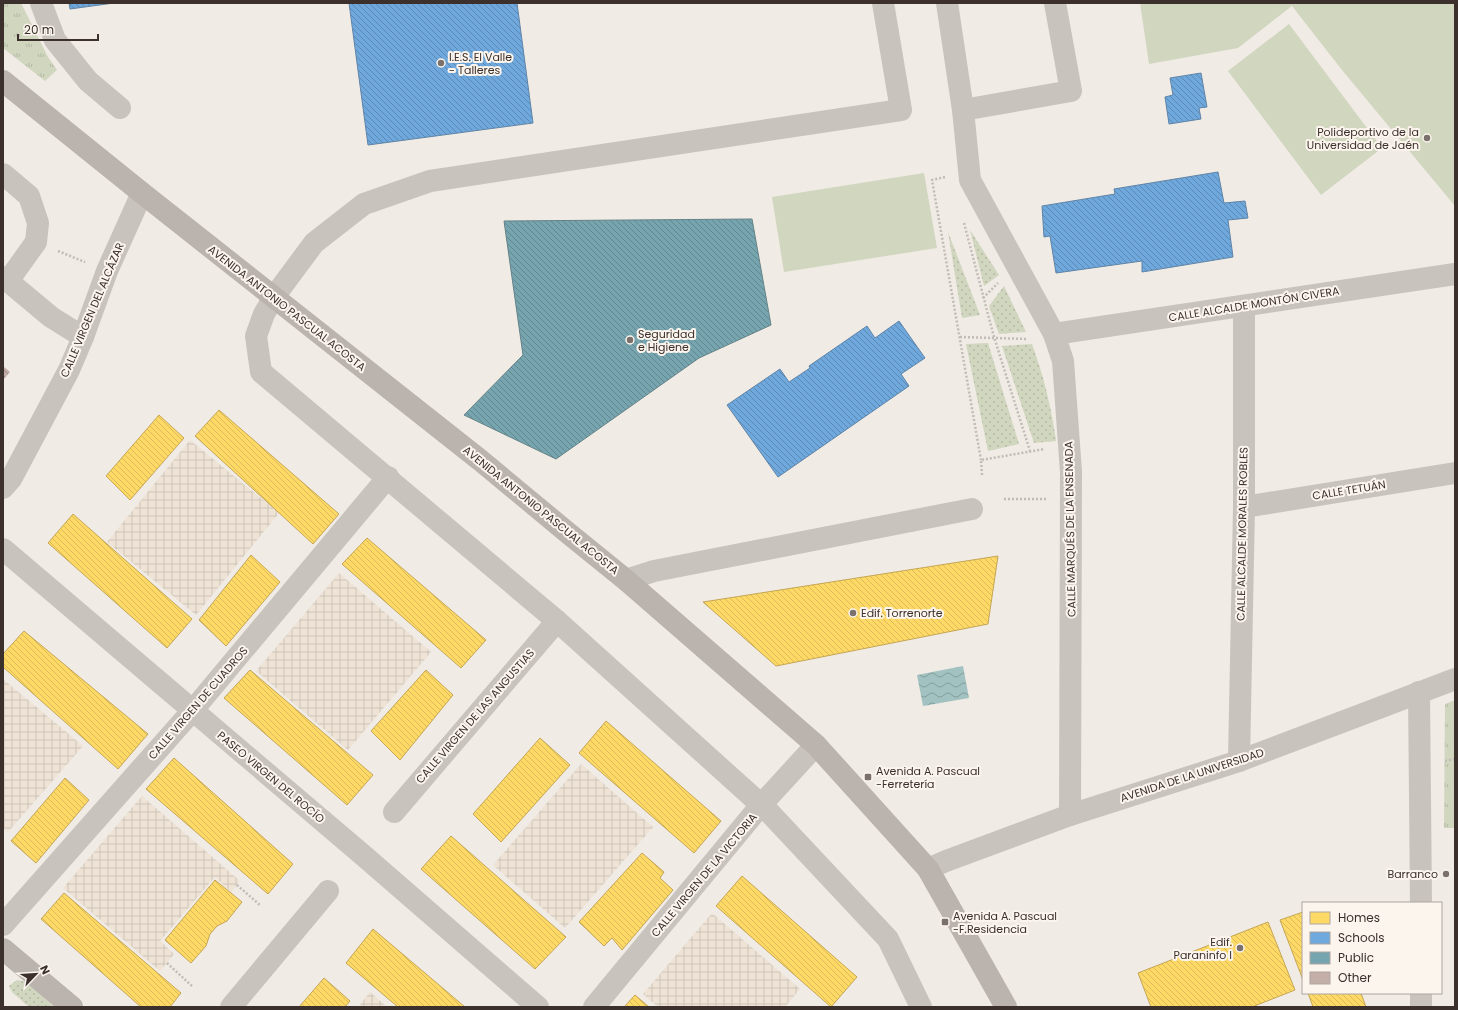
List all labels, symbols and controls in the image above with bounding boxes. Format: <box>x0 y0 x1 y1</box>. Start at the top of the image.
scale bar <box>18 16 98 42</box>
text: 20 m <box>24 21 54 38</box>
place label: I.E.S. El Valle - Talleres <box>449 49 512 78</box>
marker: I.E.S. El Valle - Talleres <box>436 58 446 68</box>
place label: Polideportivo de la Universidad de Jaén <box>1307 124 1419 153</box>
marker: Polideportivo de la Universidad de Jaén <box>1422 133 1432 143</box>
street label: CALLE VIRGEN DEL ALCÁZAR <box>56 240 128 380</box>
street label: AVENIDA ANTONIO PASCUAL ACOSTA <box>205 241 370 375</box>
street label: CALLE ALCALDE MONTÓN CIVERA <box>1167 283 1341 325</box>
place label: Seguridad e Higiene <box>638 326 695 355</box>
marker: Seguridad e Higiene <box>625 335 635 345</box>
street label: CALLE MARQUÉS DE LA ENSENADA <box>1060 440 1080 617</box>
street label: AVENIDA ANTONIO PASCUAL ACOSTA <box>460 442 623 578</box>
street label: CALLE ALCALDE MORALES ROBLES <box>1232 447 1252 621</box>
street label: CALLE TETUÁN <box>1311 476 1387 504</box>
place label: Edif. Torrenorte <box>861 605 943 621</box>
marker: Edif. Torrenorte <box>848 608 858 618</box>
street label: CALLE VIRGEN DE CUADROS <box>144 643 252 763</box>
street label: CALLE VIRGEN DE LAS ANGUSTIAS <box>412 645 538 787</box>
street label: PASEO VIRGEN DEL ROCÍO <box>214 727 328 827</box>
street label: AVENIDA DE LA UNIVERSIDAD <box>1118 744 1266 806</box>
place label: Avenida A. Pascual -Ferretería <box>876 763 980 792</box>
marker: Avenida A. Pascual -Ferretería <box>863 772 873 782</box>
street label: CALLE VIRGEN DE LA VICTORIA <box>647 809 761 940</box>
place label: Barranco <box>1387 866 1438 882</box>
marker: Barranco <box>1441 869 1451 879</box>
legend <box>1302 902 1442 994</box>
place label: Avenida A. Pascual -F.Residencia <box>953 908 1057 937</box>
text: Homes <box>1338 909 1380 926</box>
marker: Avenida A. Pascual -F.Residencia <box>940 917 950 927</box>
text: Schools <box>1338 929 1385 946</box>
place label: Edif. Paraninfo I <box>1174 934 1232 963</box>
marker: Edif. Paraninfo I <box>1235 943 1245 953</box>
text: Public <box>1338 949 1374 966</box>
north arrow <box>16 954 56 994</box>
text: N <box>36 963 54 977</box>
text: Other <box>1338 969 1372 986</box>

